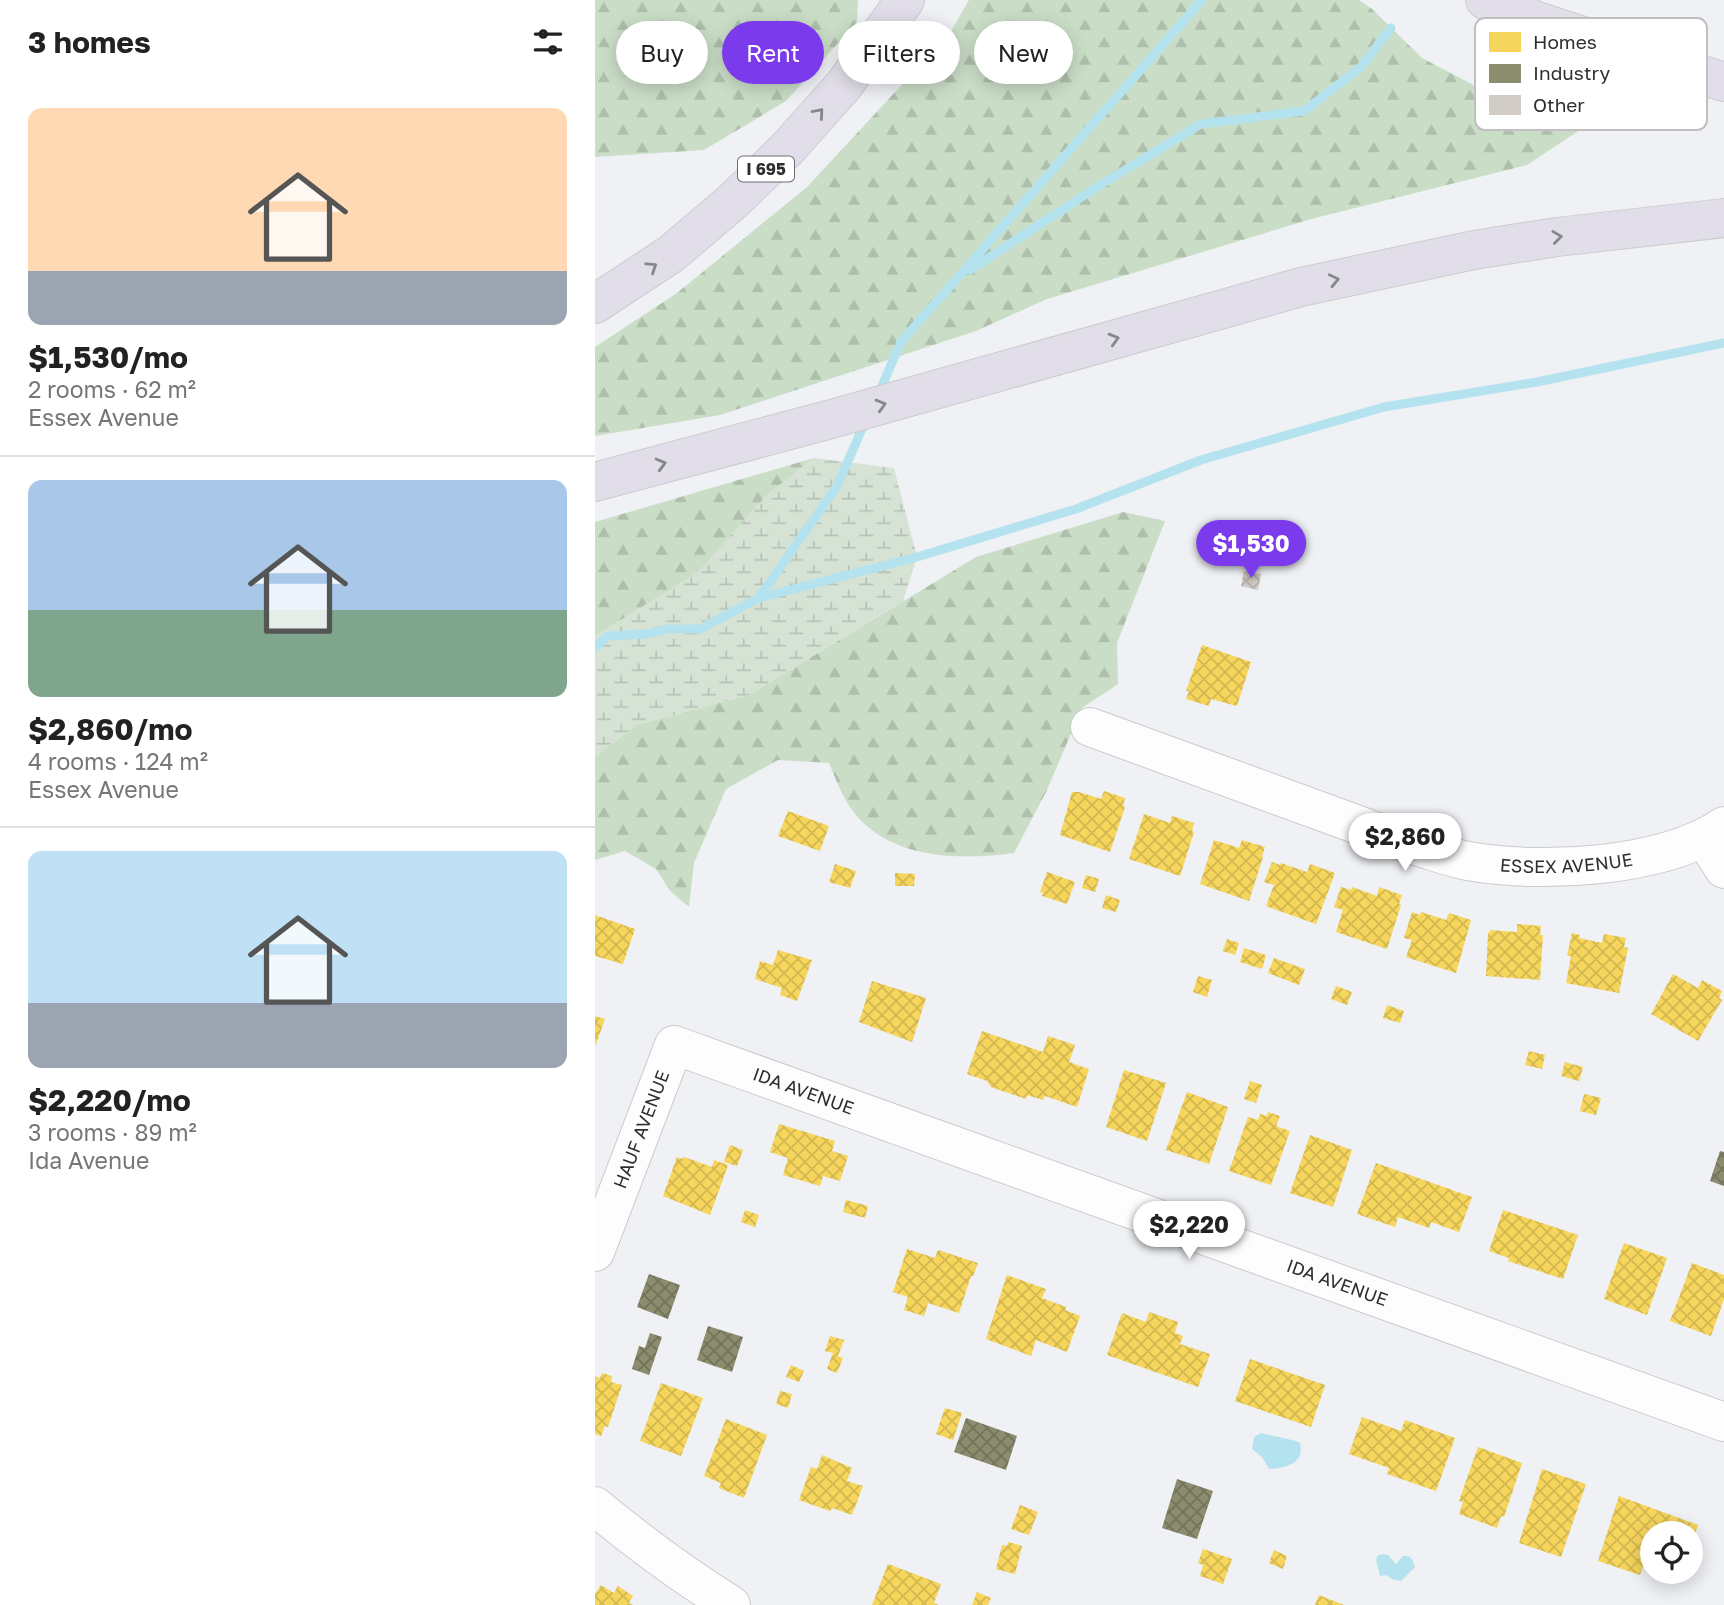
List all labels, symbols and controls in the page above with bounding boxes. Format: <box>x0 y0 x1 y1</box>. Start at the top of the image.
legend <box>1475 18 1707 130</box>
chip: Buy <box>616 21 708 84</box>
chip: Rent <box>722 21 824 84</box>
chip: Filters <box>838 21 960 84</box>
chip: New <box>974 21 1073 84</box>
icon: filters <box>529 23 567 61</box>
text: 3 homes <box>28 24 151 60</box>
text: Homes <box>1533 30 1597 53</box>
text: Industry <box>1533 61 1610 84</box>
text: Other <box>1533 93 1585 116</box>
one-way arrow <box>811 108 823 121</box>
icon: home <box>235 154 361 280</box>
road number: I 695 <box>738 156 794 182</box>
one-way arrow <box>1551 230 1563 245</box>
one-way arrow <box>644 262 657 275</box>
one-way arrow <box>1328 273 1340 288</box>
one-way arrow <box>1108 333 1120 348</box>
text: $1,530/mo <box>28 339 188 375</box>
text: 2 rooms · 62 m² <box>28 375 196 403</box>
one-way arrow <box>874 398 886 413</box>
text: Essex Avenue <box>28 403 179 431</box>
one-way arrow <box>655 458 667 472</box>
pin: $1,530 <box>1194 520 1308 580</box>
icon: home <box>235 526 361 652</box>
text: $1,530 <box>1212 529 1290 557</box>
text: $2,860/mo <box>28 711 192 747</box>
text: 4 rooms · 124 m² <box>28 747 208 775</box>
text: Essex Avenue <box>28 775 179 803</box>
pin: $2,860 <box>1348 814 1462 873</box>
text: $2,860 <box>1364 822 1446 850</box>
street label: ESSEX AVENUE <box>1499 848 1634 877</box>
icon: home <box>235 897 361 1023</box>
street label: IDA AVENUE <box>750 1062 857 1119</box>
street label: HAUF AVENUE <box>608 1067 673 1192</box>
text: $2,220/mo <box>28 1082 191 1118</box>
text: 3 rooms · 89 m² <box>28 1118 197 1146</box>
text: Ida Avenue <box>28 1146 149 1174</box>
pin: $2,220 <box>1132 1202 1246 1261</box>
text: $2,220 <box>1149 1210 1229 1238</box>
street label: IDA AVENUE <box>1284 1254 1391 1310</box>
map controls <box>1640 1521 1703 1584</box>
button: locate <box>1640 1521 1703 1584</box>

